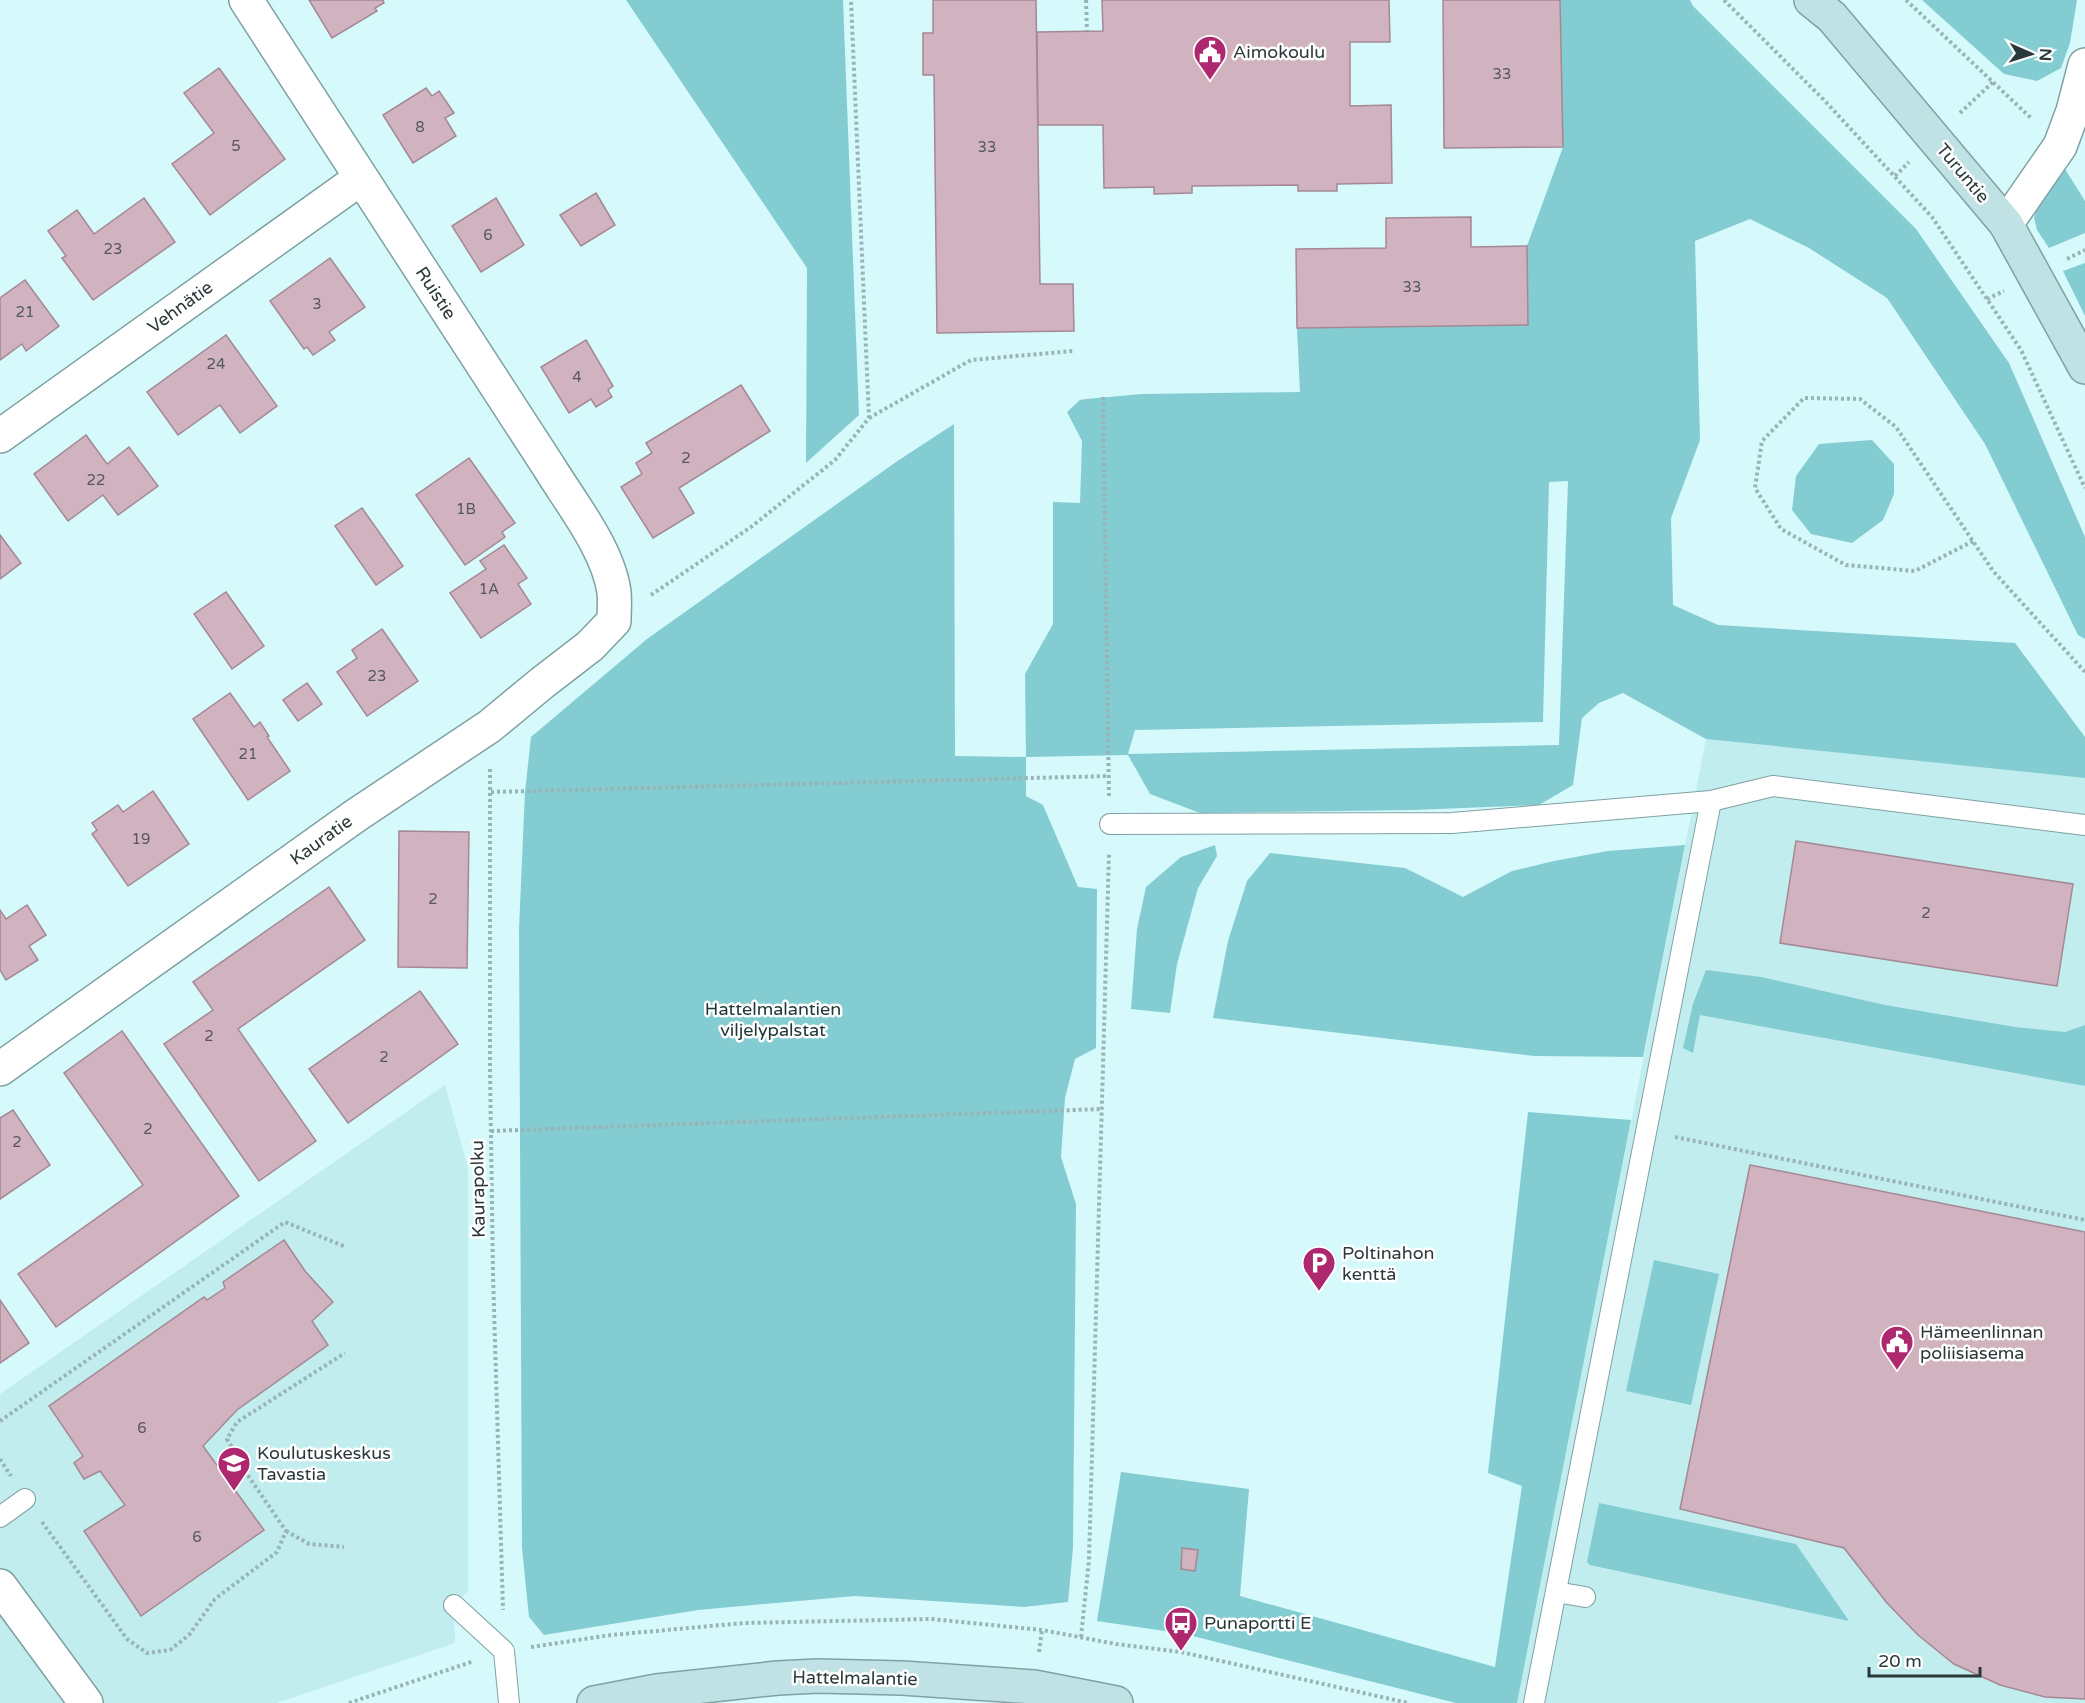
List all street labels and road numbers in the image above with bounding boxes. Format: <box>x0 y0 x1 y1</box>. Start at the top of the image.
street label: Turuntie <box>1932 139 1994 207</box>
street label: Ruistie <box>411 263 461 323</box>
street label: Vehnätie <box>143 276 217 338</box>
street label: Kauratie <box>286 810 356 870</box>
street label: Kaurapolku <box>466 1140 490 1238</box>
street label: Hattelmalantie <box>792 1666 918 1690</box>

